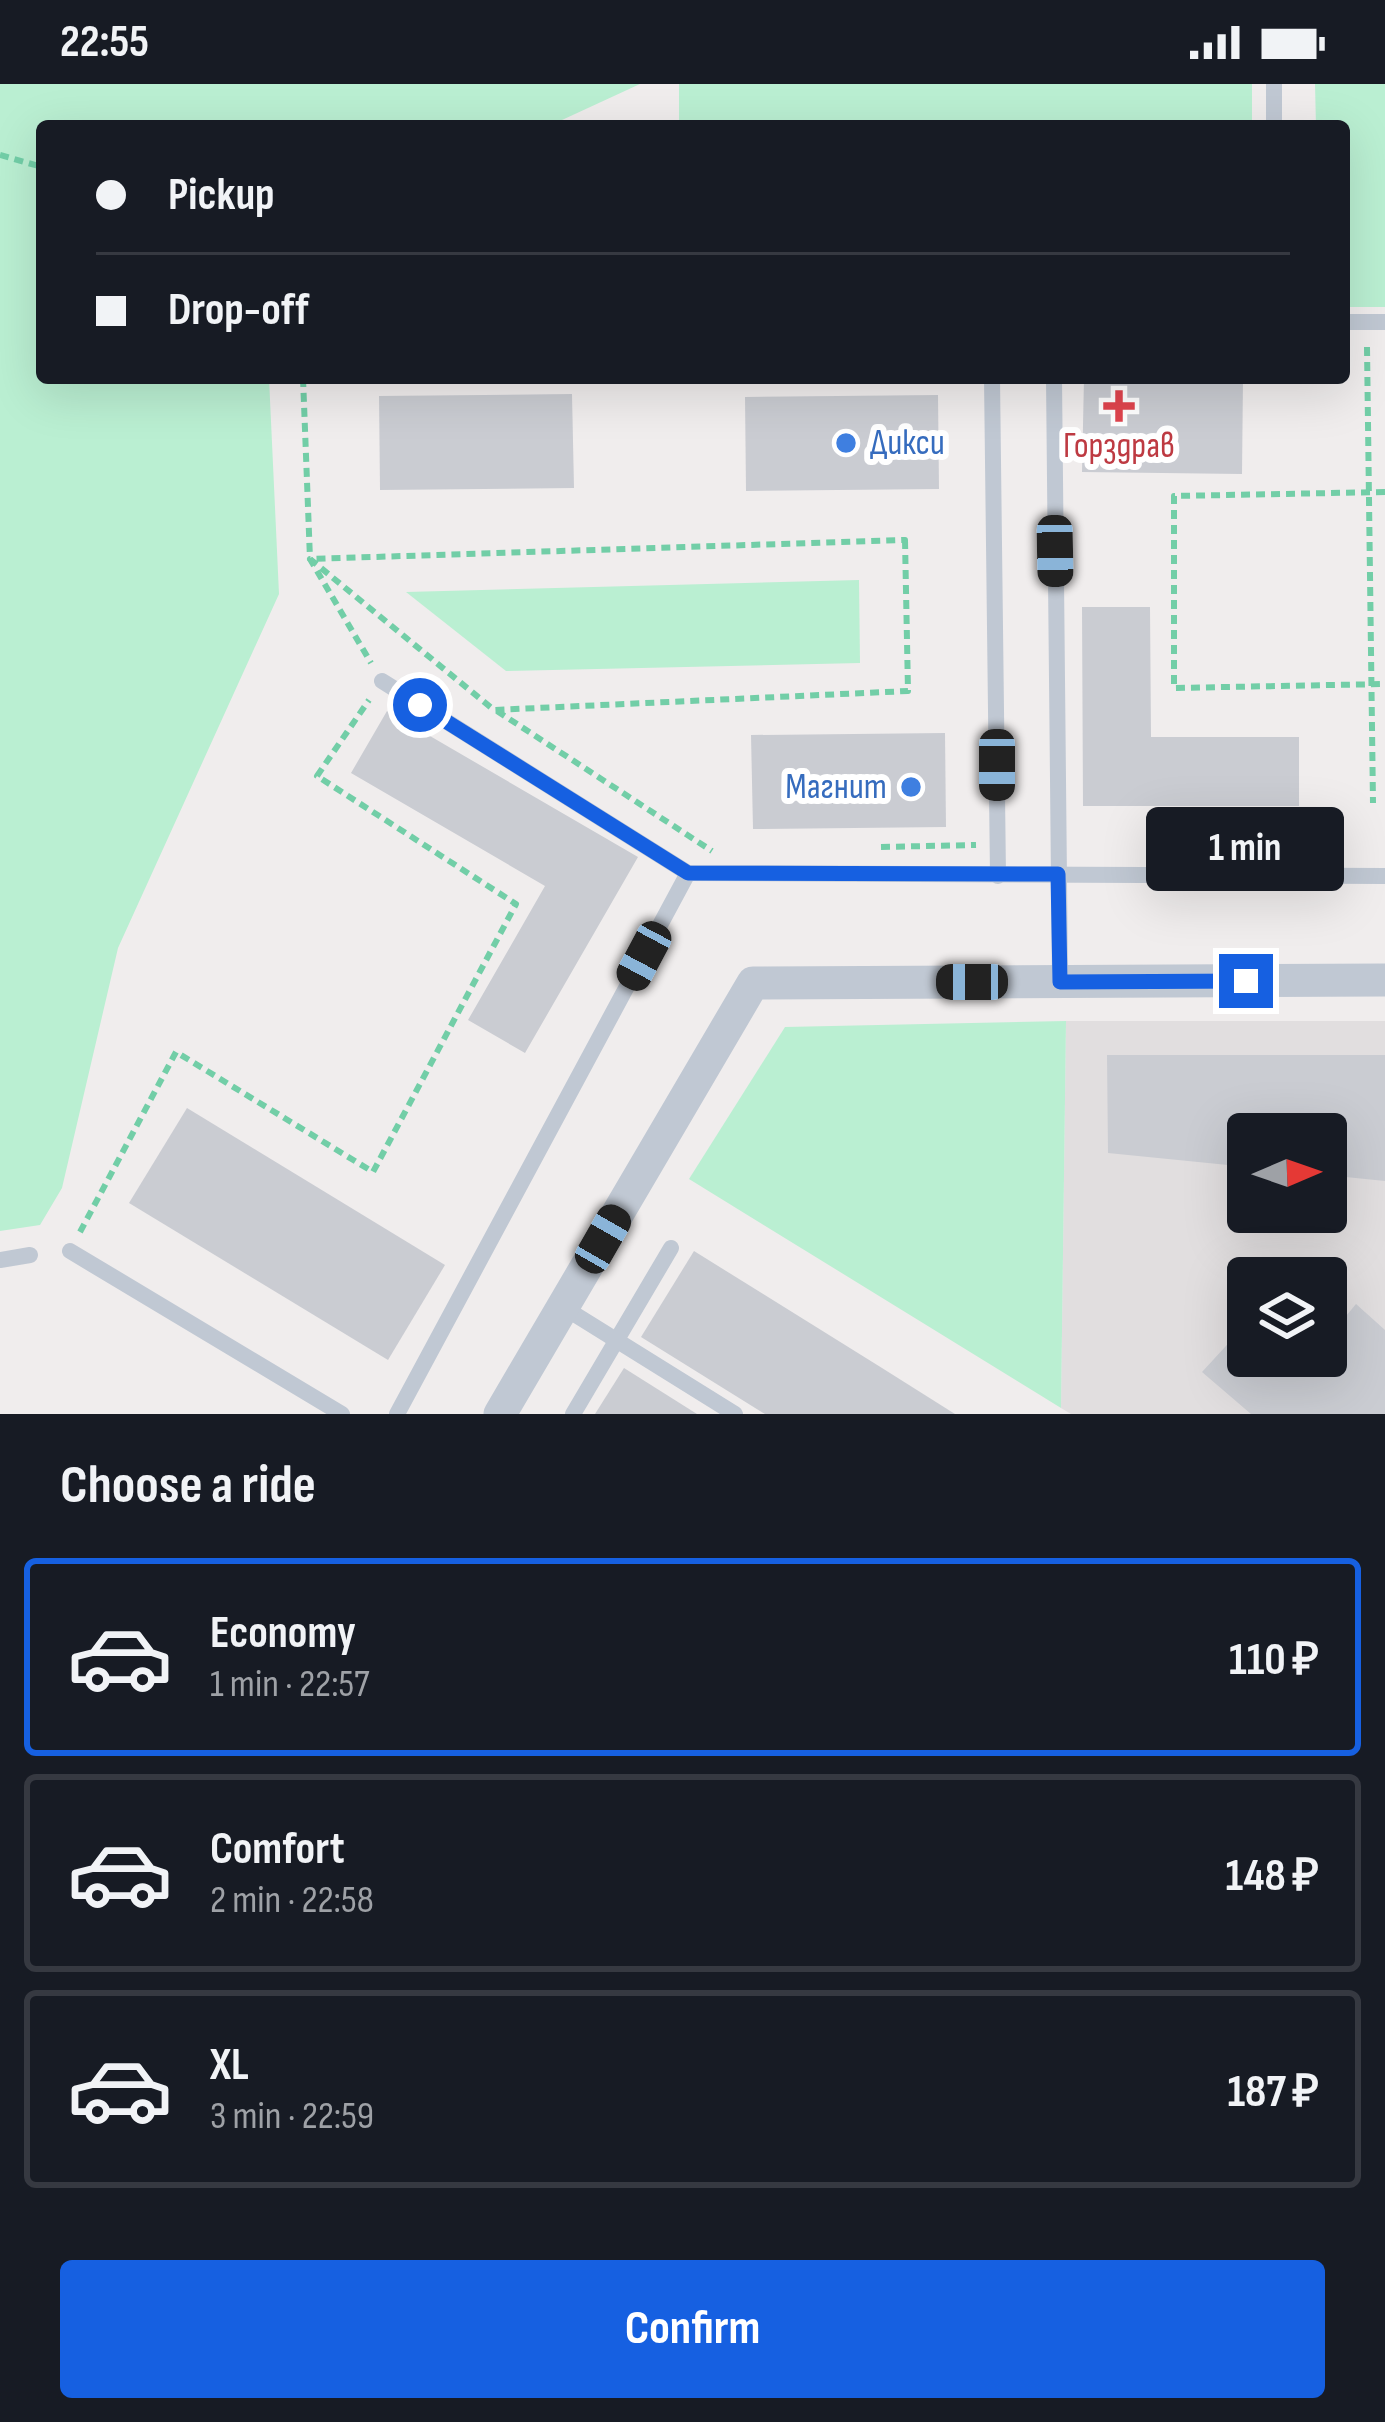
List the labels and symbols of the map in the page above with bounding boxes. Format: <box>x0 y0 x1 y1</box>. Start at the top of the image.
marker: Горздрав <box>1106 393 1132 419</box>
place label: Дикси <box>870 422 945 465</box>
place label: Горздрав <box>1063 425 1175 468</box>
marker: Дикси <box>833 430 859 456</box>
car <box>1036 515 1074 587</box>
route start <box>393 678 447 732</box>
car <box>979 729 1015 801</box>
place label: Магнит <box>785 766 887 809</box>
marker: Магнит <box>898 774 924 800</box>
callout: 1 min <box>1147 807 1345 891</box>
car <box>611 916 677 996</box>
route end <box>1219 954 1273 1008</box>
car <box>936 964 1008 1000</box>
north arrow <box>1227 1113 1347 1233</box>
car <box>569 1199 637 1279</box>

